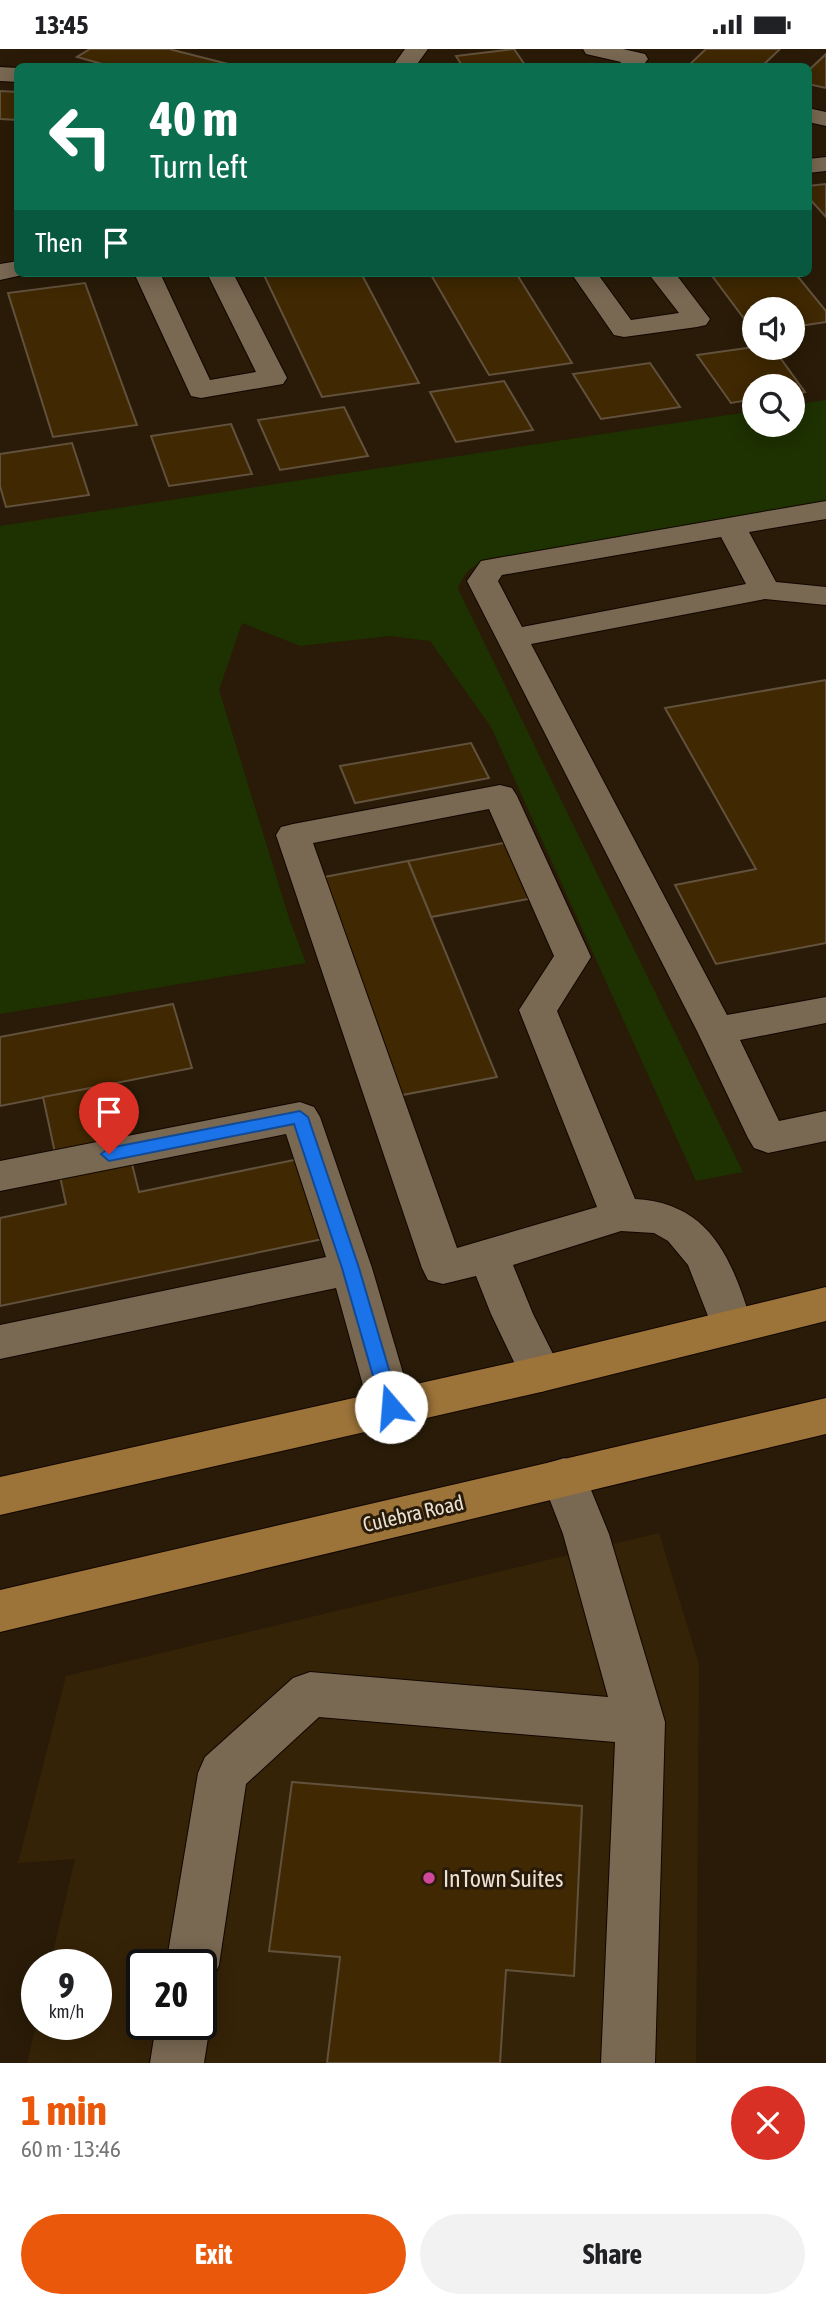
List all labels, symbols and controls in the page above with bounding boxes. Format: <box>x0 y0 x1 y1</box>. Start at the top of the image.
text: 13:45 <box>35 10 89 40</box>
text: 40 m <box>150 90 238 146</box>
icon: left <box>35 91 126 182</box>
text: Turn left <box>150 148 248 185</box>
icon: arrive <box>97 224 135 262</box>
text: Then <box>35 228 83 258</box>
map controls <box>742 297 805 437</box>
button: sound <box>742 297 805 360</box>
button: search <box>742 374 805 437</box>
pin <box>79 1082 139 1154</box>
icon: arrive <box>90 1093 128 1131</box>
position arrow <box>354 1370 428 1444</box>
street label: Culebra Road <box>360 1490 466 1536</box>
place label: InTown Suites <box>443 1865 563 1892</box>
marker: InTown Suites <box>421 1870 437 1886</box>
speed limit sign: 20 <box>126 1949 217 2040</box>
text: 9 <box>58 1965 75 2005</box>
text: km/h <box>49 2001 84 2022</box>
text: 1 min <box>21 2086 107 2134</box>
button: close <box>731 2086 805 2160</box>
text: 60 m · 13:46 <box>21 2136 121 2162</box>
button: Exit <box>21 2214 406 2294</box>
button: Share <box>420 2214 805 2294</box>

